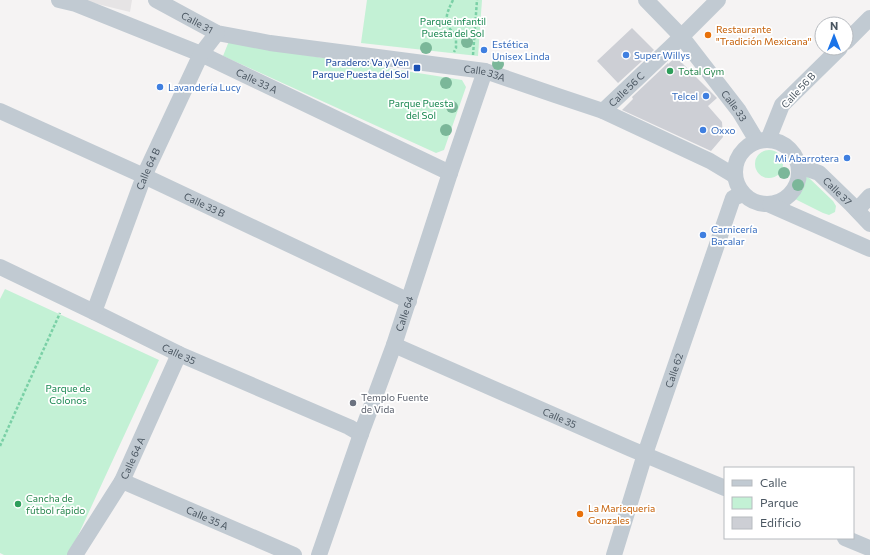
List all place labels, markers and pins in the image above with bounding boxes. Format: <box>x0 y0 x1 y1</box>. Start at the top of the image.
place label: Restaurante "Tradición Mexicana" <box>716 23 812 47</box>
marker: Restaurante "Tradición Mexicana" <box>703 30 713 40</box>
place label: Estética Unisex Linda <box>492 38 550 62</box>
marker: Estética Unisex Linda <box>479 45 489 55</box>
place label: Super Willys <box>634 49 691 61</box>
marker: Super Willys <box>621 50 631 60</box>
place label: Paradero: Va y Ven Parque Puesta del Sol <box>312 56 409 80</box>
marker: Paradero: Va y Ven Parque Puesta del Sol <box>412 63 422 73</box>
place label: Total Gym <box>678 65 724 77</box>
marker: Total Gym <box>665 66 675 76</box>
place label: Lavandería Lucy <box>168 81 241 93</box>
marker: Lavandería Lucy <box>155 82 165 92</box>
place label: Telcel <box>672 90 698 102</box>
marker: Telcel <box>701 91 711 101</box>
place label: Oxxo <box>711 124 735 136</box>
marker: Oxxo <box>698 125 708 135</box>
place label: Mi Abarrotera <box>775 152 839 164</box>
marker: Mi Abarrotera <box>842 153 852 163</box>
place label: Carnicería Bacalar <box>711 223 757 247</box>
marker: Carnicería Bacalar <box>698 230 708 240</box>
place label: Templo Fuente de Vida <box>361 391 428 415</box>
marker: Templo Fuente de Vida <box>348 398 358 408</box>
place label: Cancha de fútbol rápido <box>26 492 85 516</box>
marker: Cancha de fútbol rápido <box>13 499 23 509</box>
place label: La Marisqueria Gonzales <box>588 502 655 526</box>
marker: La Marisqueria Gonzales <box>575 509 585 519</box>

